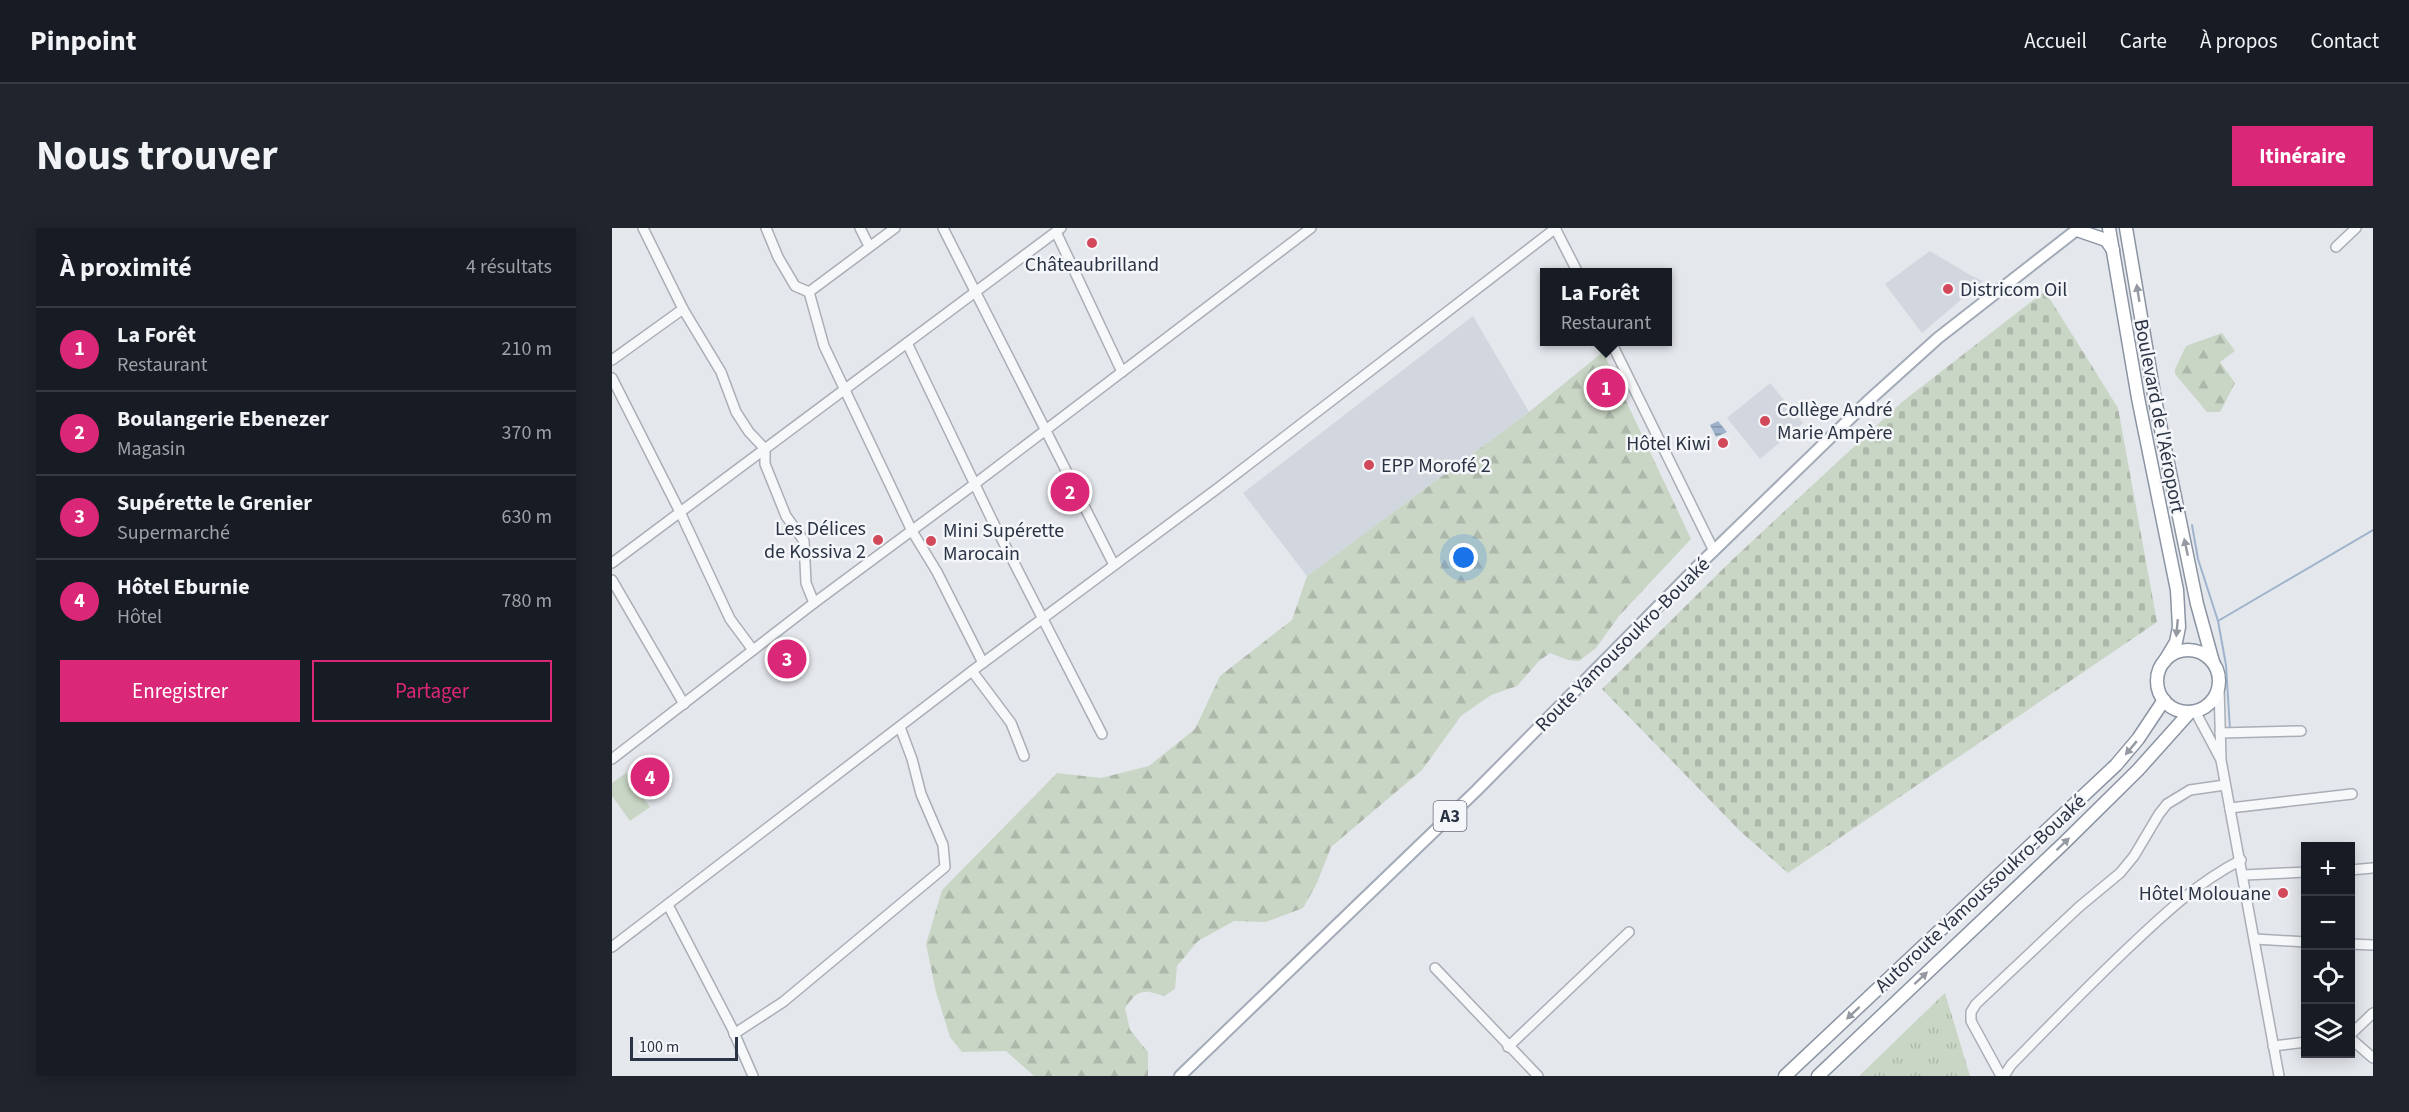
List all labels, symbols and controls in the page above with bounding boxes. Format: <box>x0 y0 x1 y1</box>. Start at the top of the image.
text: Pinpoint <box>30 21 137 61</box>
text: Accueil <box>2024 26 2087 56</box>
text: Carte <box>2120 26 2167 56</box>
text: À propos <box>2200 26 2277 56</box>
text: Contact <box>2310 26 2379 56</box>
text: Nous trouver <box>36 126 278 186</box>
button: Itinéraire <box>2232 126 2373 186</box>
marker: Châteaubrilland <box>1085 236 1099 250</box>
text: À proximité <box>60 249 192 286</box>
place label: Châteaubrilland <box>1025 251 1159 279</box>
text: 4 résultats <box>466 253 552 281</box>
popup <box>1540 268 1672 346</box>
place label: Districom Oil <box>1960 276 2067 304</box>
text: La Forêt <box>1561 277 1640 309</box>
marker: Districom Oil <box>1941 282 1955 296</box>
one-way arrow <box>2133 284 2142 303</box>
text: Restaurant <box>1561 309 1651 337</box>
street label: Boulevard de l'Aéroport <box>2126 317 2192 516</box>
text: La Forêt <box>117 319 196 351</box>
text: 1 <box>74 335 85 363</box>
text: 210 m <box>502 335 552 363</box>
text: Restaurant <box>117 351 208 379</box>
pin: 1 <box>1586 366 1626 410</box>
place label: Collège André Marie Ampère <box>1777 396 1893 447</box>
text: Boulangerie Ebenezer <box>117 403 329 435</box>
marker: Collège André Marie Ampère <box>1758 414 1772 428</box>
text: 2 <box>74 419 85 447</box>
text: 370 m <box>502 419 552 447</box>
place label: Hôtel Kiwi <box>1626 430 1711 458</box>
text: Magasin <box>117 435 186 463</box>
marker: Hôtel Kiwi <box>1716 436 1730 450</box>
place label: EPP Morofé 2 <box>1381 452 1491 480</box>
marker: EPP Morofé 2 <box>1362 458 1376 472</box>
pin: 2 <box>1050 470 1090 514</box>
text: Supérette le Grenier <box>117 487 312 519</box>
text: 3 <box>74 503 85 531</box>
text: 630 m <box>502 503 552 531</box>
place label: Les Délices de Kossiva 2 <box>764 515 866 566</box>
place label: Mini Supérette Marocain <box>943 517 1064 568</box>
text: Supermarché <box>117 519 230 547</box>
marker: Les Délices de Kossiva 2 <box>871 533 885 547</box>
marker: Mini Supérette Marocain <box>924 534 938 548</box>
one-way arrow <box>2180 537 2190 556</box>
your location <box>1449 543 1478 572</box>
street label: Route Yamousoukro-Bouaké <box>1529 551 1716 738</box>
text: Hôtel Eburnie <box>117 571 250 603</box>
text: 4 <box>74 587 85 615</box>
text: 780 m <box>502 587 552 615</box>
text: Hôtel <box>117 603 162 631</box>
one-way arrow <box>2173 618 2182 637</box>
pin: 3 <box>768 636 807 682</box>
button: Enregistrer <box>60 660 300 722</box>
button: Partager <box>312 660 552 722</box>
one-way arrow <box>2124 740 2137 756</box>
pin: 4 <box>630 754 669 800</box>
street label: Autoroute Yamoussoukro-Bouaké <box>1869 788 2093 999</box>
road number: A3 <box>1434 801 1466 831</box>
one-way arrow <box>2055 837 2069 851</box>
map controls <box>2301 842 2355 1058</box>
button: + <box>2301 842 2355 896</box>
place label: Hôtel Molouane <box>2139 880 2271 908</box>
marker: Hôtel Molouane <box>2276 886 2290 900</box>
button: − <box>2301 896 2355 950</box>
button: locate <box>2301 950 2355 1004</box>
one-way arrow <box>1914 971 1929 985</box>
button: layers <box>2301 1004 2355 1058</box>
one-way arrow <box>1846 1005 1860 1019</box>
scale bar <box>630 1034 738 1062</box>
text: 100 m <box>639 1036 679 1058</box>

